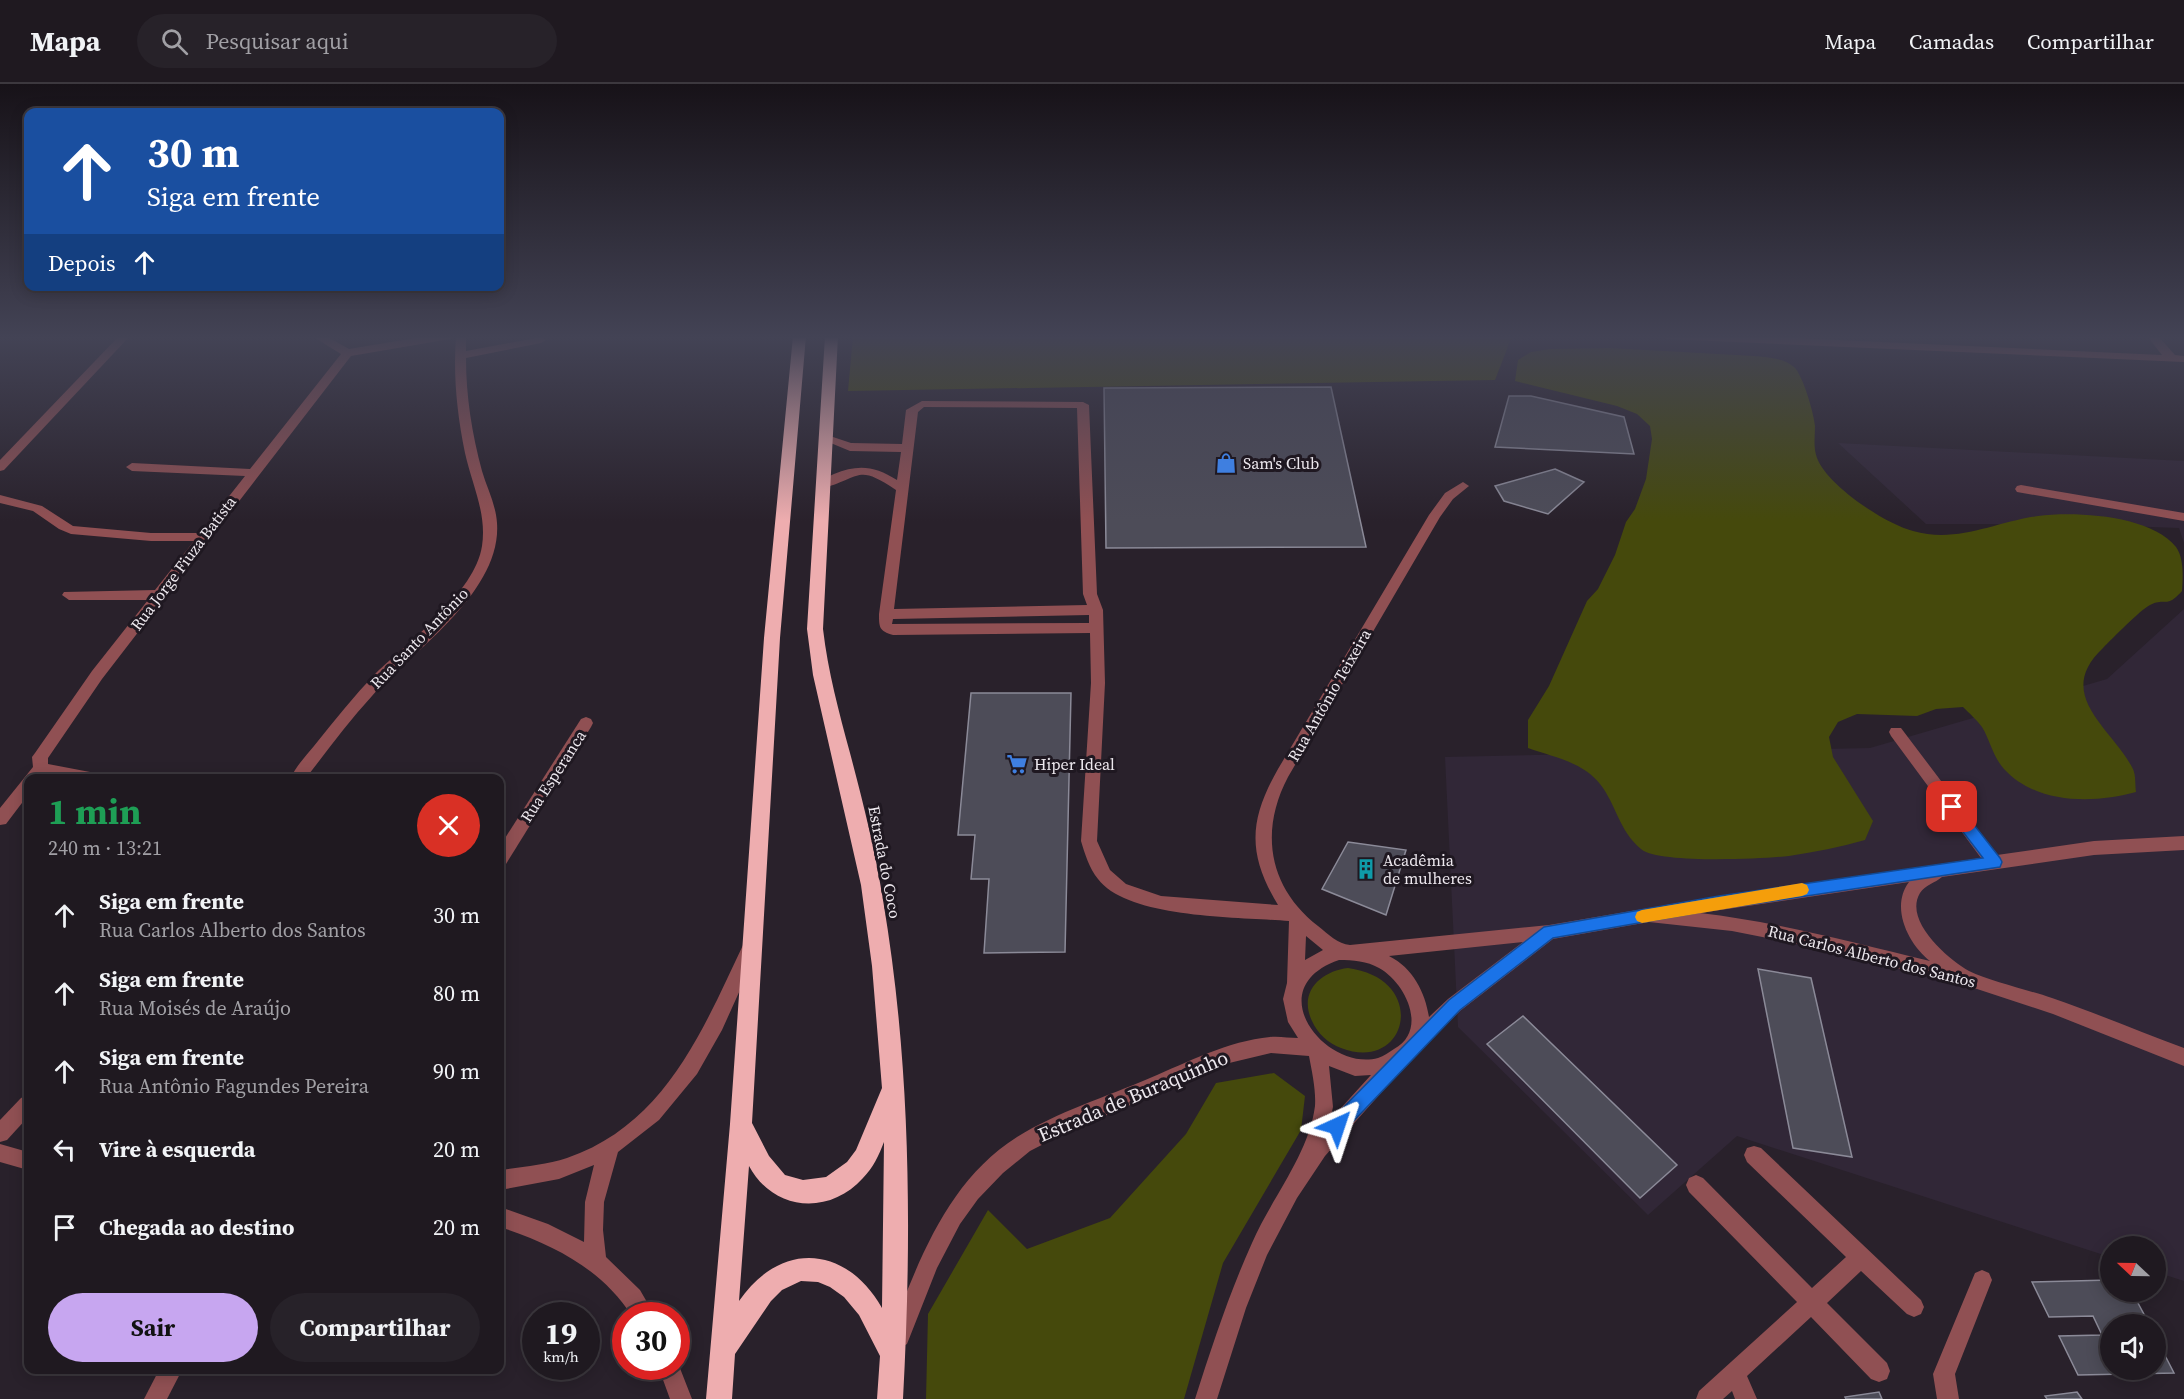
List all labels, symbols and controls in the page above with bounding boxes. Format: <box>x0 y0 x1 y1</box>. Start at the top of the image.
search box <box>137 14 557 68</box>
text: Mapa <box>30 22 101 60</box>
icon: search <box>158 25 191 58</box>
text: Pesquisar aqui <box>206 26 348 56</box>
text: Mapa <box>1824 27 1876 56</box>
text: Camadas <box>1909 27 1994 56</box>
text: Compartilhar <box>2027 27 2154 56</box>
text: 30 m <box>147 123 240 181</box>
icon: ahead <box>48 132 126 210</box>
text: Siga em frente <box>147 178 320 215</box>
icon: ahead <box>128 246 161 279</box>
text: Depois <box>48 248 116 278</box>
shop icon: Sam's Club <box>1214 451 1238 475</box>
place label: Sam's Club <box>1243 452 1319 474</box>
street label: Rua Jorge Fiuza Batista <box>125 490 241 635</box>
street label: Rua Santo Antônio <box>365 583 473 693</box>
street label: Rua Antônio Teixeira <box>1282 624 1376 765</box>
street label: Rua Esperanca <box>515 725 591 826</box>
supermarket icon: Hiper Ideal <box>1005 752 1029 776</box>
place label: Hiper Ideal <box>1034 753 1115 775</box>
pin <box>1926 781 1977 832</box>
text: 1 min <box>48 787 141 836</box>
icon: arrive <box>1935 790 1968 823</box>
button: close <box>417 794 480 857</box>
street label: Estrada do Coco <box>863 804 907 920</box>
text: 240 m · 13:21 <box>48 834 162 862</box>
place label: Acadêmia de mulheres <box>1383 849 1472 889</box>
building icon: Acadêmia de mulheres <box>1354 857 1378 881</box>
text: Siga em frente <box>99 886 244 916</box>
icon: ahead <box>48 899 81 932</box>
text: 30 m <box>433 900 480 930</box>
text: Rua Carlos Alberto dos Santos <box>99 916 366 944</box>
street label: Rua Carlos Alberto dos Santos <box>1766 920 1978 992</box>
text: Siga em frente <box>99 964 244 994</box>
icon: ahead <box>48 977 81 1010</box>
text: 80 m <box>433 978 480 1008</box>
text: Rua Moisés de Araújo <box>99 994 291 1022</box>
text: Siga em frente <box>99 1042 244 1072</box>
street label: Estrada de Buraquinho <box>1034 1043 1232 1149</box>
icon: ahead <box>48 1055 81 1088</box>
text: 90 m <box>433 1056 480 1086</box>
text: Rua Antônio Fagundes Pereira <box>99 1072 369 1100</box>
position arrow <box>1305 1094 1369 1158</box>
icon: left <box>48 1133 81 1166</box>
text: Vire à esquerda <box>99 1134 255 1164</box>
text: 20 m <box>433 1134 480 1164</box>
icon: arrive <box>48 1211 81 1244</box>
text: Chegada ao destino <box>99 1212 294 1242</box>
text: 20 m <box>433 1212 480 1242</box>
north arrow <box>2100 1236 2166 1302</box>
map controls <box>2100 1236 2166 1380</box>
button: Sair <box>48 1293 258 1362</box>
button: Compartilhar <box>270 1293 480 1362</box>
speed limit sign: 30 <box>612 1302 690 1380</box>
text: 19 <box>545 1313 577 1354</box>
button: sound <box>2100 1314 2166 1380</box>
text: km/h <box>543 1346 579 1367</box>

